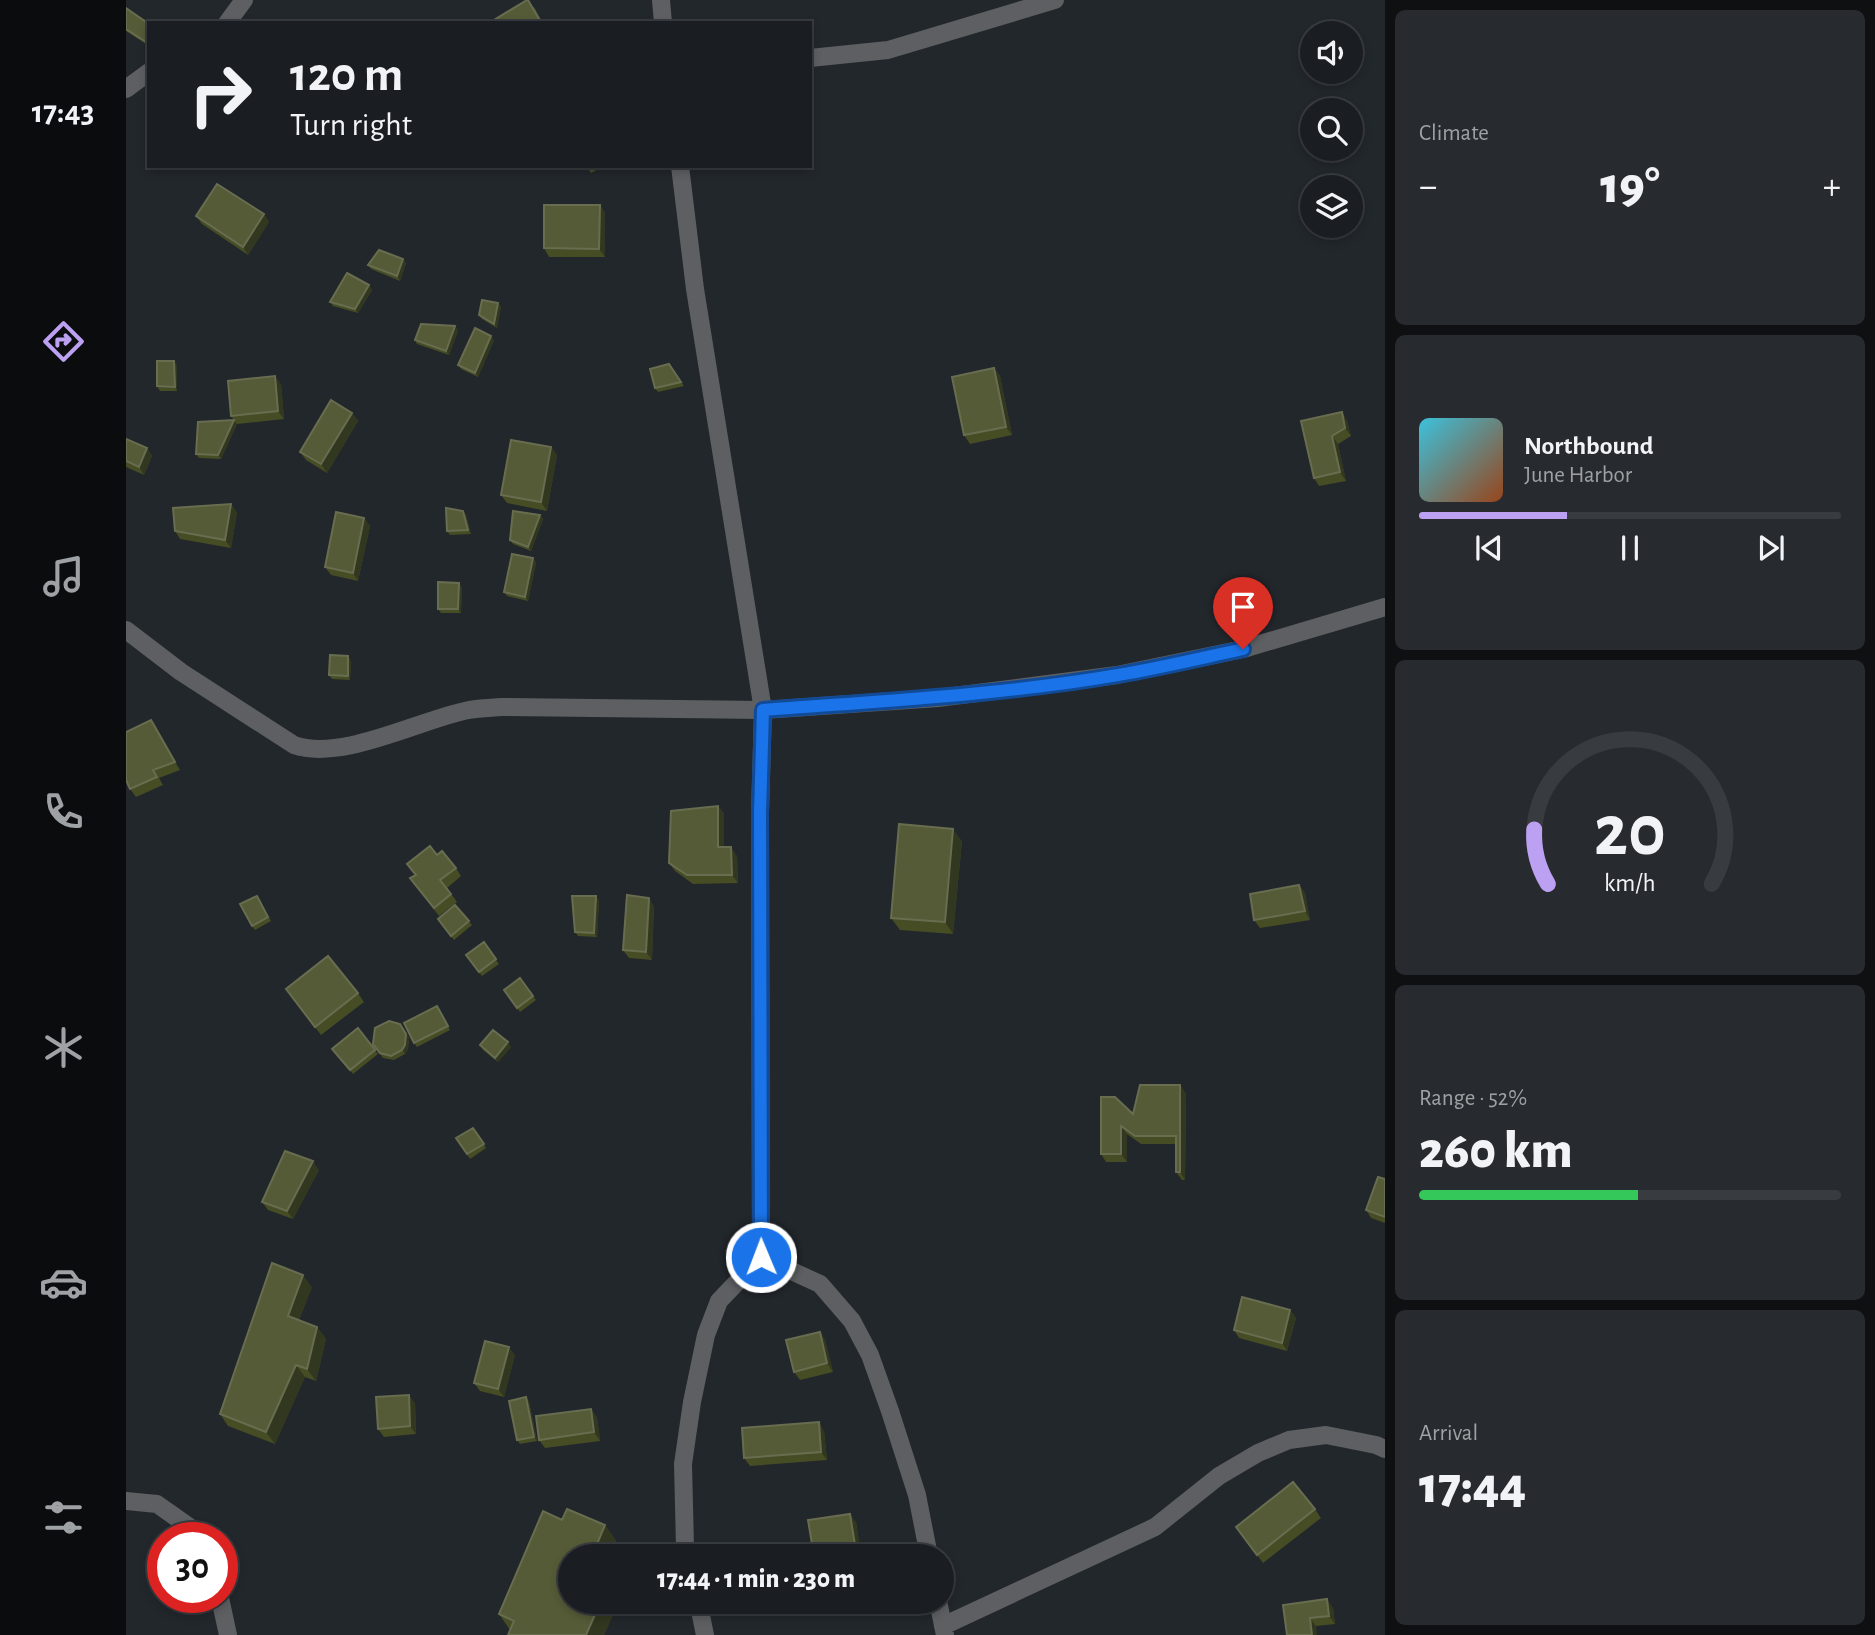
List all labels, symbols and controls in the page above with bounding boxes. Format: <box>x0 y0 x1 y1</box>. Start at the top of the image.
map controls <box>1300 21 1363 238</box>
button: sound <box>1300 21 1363 84</box>
icon: right <box>175 49 266 140</box>
text: 120 m <box>290 51 403 100</box>
text: 17:43 <box>32 96 94 128</box>
button: search <box>1300 98 1363 161</box>
text: Turn right <box>290 109 412 141</box>
text: Climate <box>1419 122 1489 145</box>
text: 19° <box>1600 160 1660 212</box>
text: − <box>1419 168 1437 206</box>
text: + <box>1823 168 1841 206</box>
button: layers <box>1300 175 1363 238</box>
icon: directions <box>39 317 88 366</box>
text: Northbound <box>1524 433 1653 459</box>
text: June Harbor <box>1524 464 1632 487</box>
icon: previous <box>1470 529 1508 567</box>
icon: pause <box>1611 529 1649 567</box>
icon: next <box>1752 529 1790 567</box>
icon: music <box>39 552 88 601</box>
pin <box>1213 577 1273 649</box>
icon: arrive <box>1224 588 1262 626</box>
icon: phone <box>39 787 88 836</box>
text: 20 <box>1594 796 1666 869</box>
text: km/h <box>1604 870 1656 895</box>
icon: climate <box>39 1023 88 1072</box>
text: Range · 52% <box>1419 1087 1527 1110</box>
text: 260 km <box>1419 1125 1573 1177</box>
position arrow <box>724 1220 798 1294</box>
icon: car <box>39 1258 88 1307</box>
text: Arrival <box>1419 1422 1478 1445</box>
text: 17:44 <box>1419 1460 1526 1512</box>
icon: filters <box>39 1493 88 1542</box>
speed limit sign: 30 <box>147 1522 238 1613</box>
text: 17:44 · 1 min · 230 m <box>657 1566 855 1592</box>

